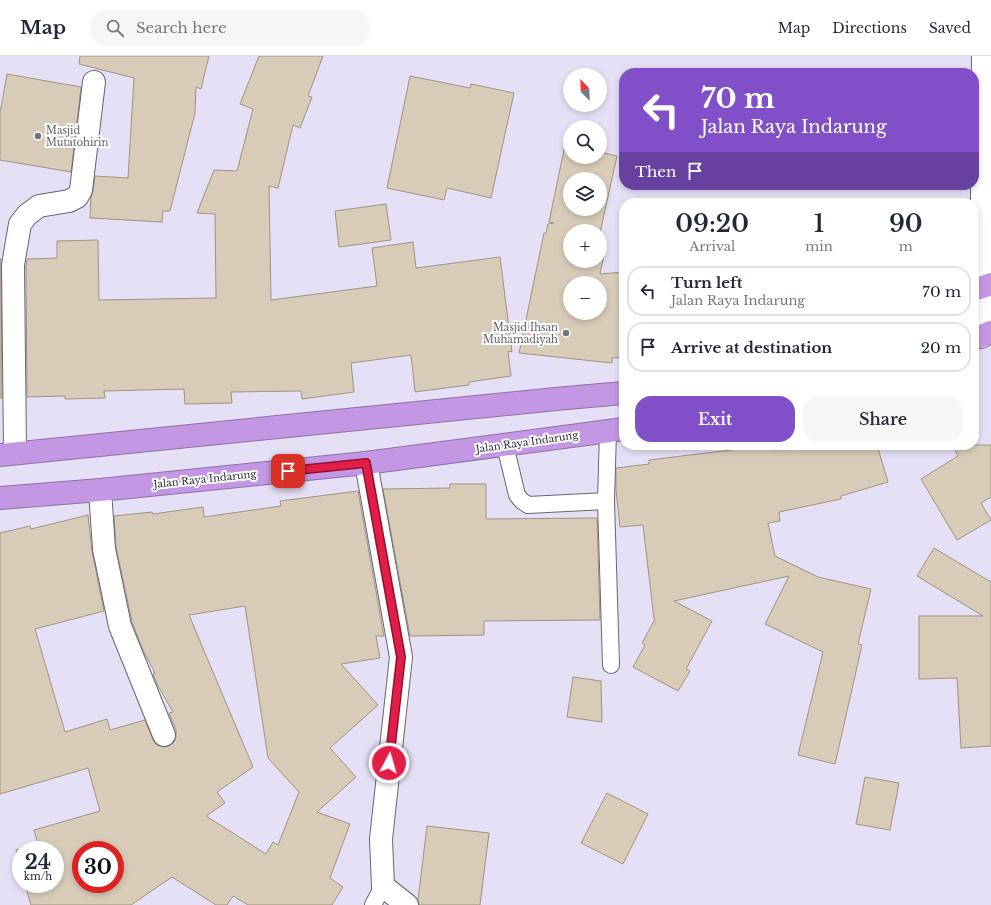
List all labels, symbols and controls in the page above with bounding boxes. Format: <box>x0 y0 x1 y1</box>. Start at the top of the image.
search box <box>90 10 370 46</box>
text: Map <box>20 16 66 39</box>
icon: search <box>104 17 126 39</box>
text: Search here <box>136 18 227 37</box>
text: Map <box>778 19 810 37</box>
text: Directions <box>832 19 907 37</box>
text: Saved <box>929 19 971 37</box>
north arrow <box>563 68 607 112</box>
map controls <box>563 68 607 320</box>
text: 70 m <box>701 81 775 116</box>
icon: left <box>635 84 687 136</box>
text: Jalan Raya Indarung <box>701 116 887 138</box>
button: search <box>563 120 607 164</box>
place label: Masjid Mutatohirin <box>46 124 109 149</box>
marker: Masjid Mutatohirin <box>33 131 43 141</box>
icon: arrive <box>684 160 706 182</box>
text: Then <box>635 162 676 181</box>
button: layers <box>563 172 607 216</box>
text: 09:20 <box>675 209 749 238</box>
text: 1 <box>814 209 824 238</box>
text: 90 <box>889 209 923 238</box>
button: + <box>563 224 607 268</box>
text: Arrival <box>689 238 735 255</box>
text: min <box>805 238 833 255</box>
text: m <box>899 238 913 255</box>
text: Turn left <box>671 273 742 292</box>
button: − <box>563 276 607 320</box>
icon: left <box>637 280 659 302</box>
text: 70 m <box>922 282 961 301</box>
text: Jalan Raya Indarung <box>671 292 805 309</box>
place label: Masjid Ihsan Muhamadiyah <box>483 321 558 346</box>
marker: Masjid Ihsan Muhamadiyah <box>561 328 571 338</box>
icon: arrive <box>637 336 659 358</box>
text: Arrive at destination <box>671 338 832 357</box>
text: 20 m <box>921 338 961 357</box>
button: Exit <box>635 396 795 442</box>
button: Share <box>803 396 963 442</box>
street label: Jalan Raya Indarung <box>473 428 580 456</box>
pin <box>271 454 305 488</box>
icon: arrive <box>277 460 299 482</box>
street label: Jalan Raya Indarung <box>151 467 258 491</box>
position arrow <box>368 742 410 784</box>
speed limit sign: 30 <box>72 841 124 893</box>
text: 24 <box>25 850 51 874</box>
text: km/h <box>24 870 52 883</box>

